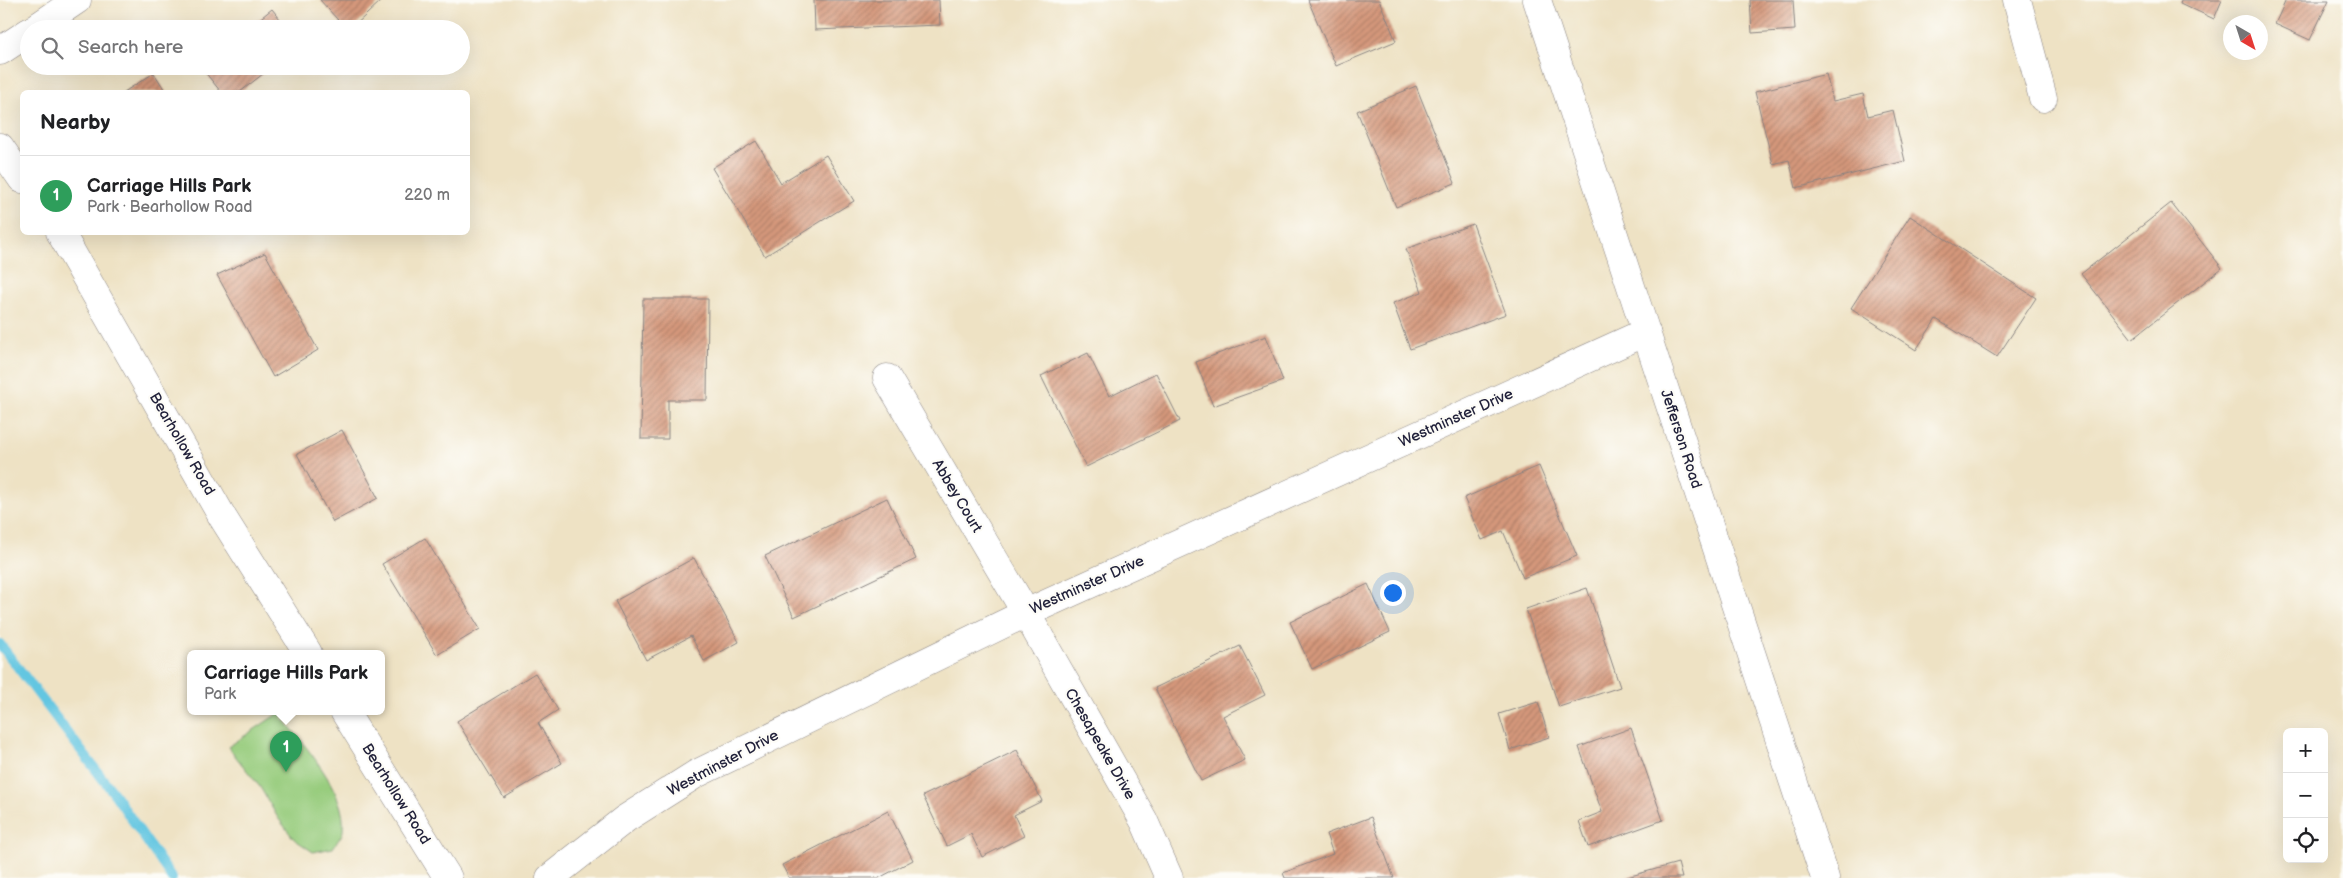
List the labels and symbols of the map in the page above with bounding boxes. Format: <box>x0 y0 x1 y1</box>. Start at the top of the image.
north arrow <box>2223 15 2268 60</box>
street label: Westminster Drive <box>1396 384 1516 452</box>
street label: Jefferson Road <box>1656 387 1706 491</box>
street label: Bearhollow Road <box>145 389 219 499</box>
street label: Abbey Court <box>928 456 987 536</box>
street label: Westminster Drive <box>1027 551 1147 619</box>
your location <box>1380 580 1406 606</box>
street label: Chesapeake Drive <box>1060 685 1140 803</box>
street label: Westminster Drive <box>664 726 782 800</box>
pin: 1 <box>270 731 302 772</box>
street label: Bearhollow Road <box>357 740 435 848</box>

